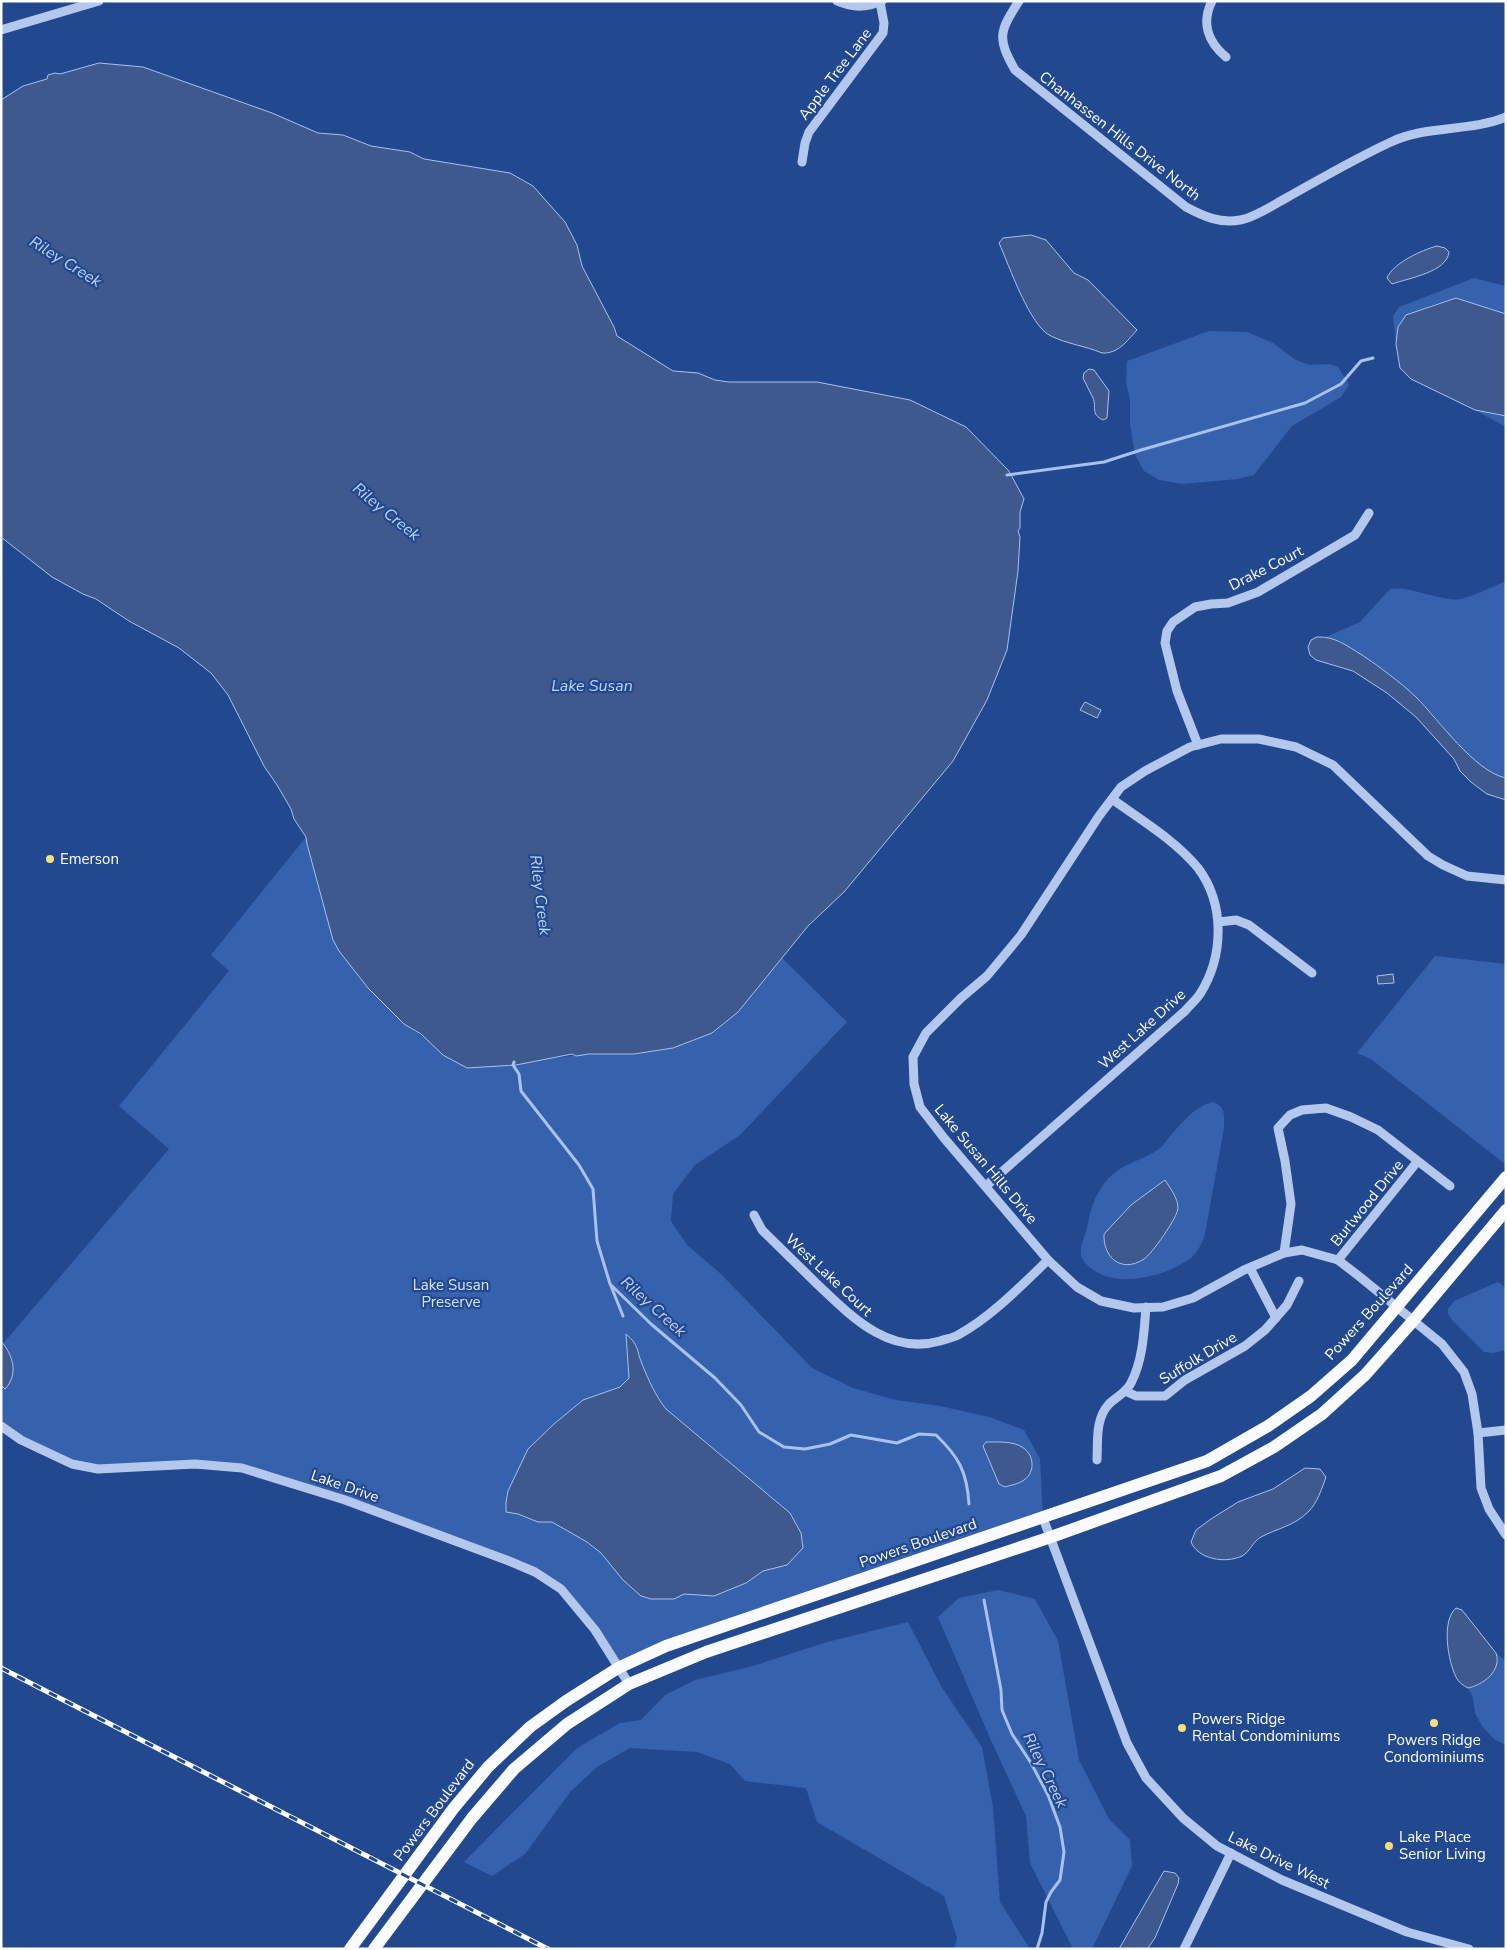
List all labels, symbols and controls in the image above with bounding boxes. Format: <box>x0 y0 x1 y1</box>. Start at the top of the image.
street label: Apple Tree Lane <box>794 24 876 124</box>
street label: Chanhassen Hills Drive North <box>1035 67 1205 205</box>
water label: Riley Creek <box>25 231 107 293</box>
water label: Riley Creek <box>348 478 426 547</box>
street label: Drake Court <box>1225 540 1307 595</box>
water label: Lake Susan <box>551 675 633 697</box>
place label: Emerson <box>60 849 119 869</box>
marker: Emerson <box>44 853 56 865</box>
water label: Riley Creek <box>524 853 556 938</box>
street label: West Lake Drive <box>1094 985 1190 1073</box>
street label: Lake Susan Hills Drive <box>930 1100 1042 1228</box>
street label: Burlwood Drive <box>1326 1156 1408 1250</box>
street label: West Lake Court <box>781 1229 877 1321</box>
street label: Powers Boulevard <box>1320 1260 1418 1364</box>
water label: Riley Creek <box>616 1271 692 1343</box>
park label: Lake Susan Preserve <box>413 1275 489 1312</box>
street label: Suffolk Drive <box>1156 1327 1240 1389</box>
street label: Lake Drive <box>308 1465 382 1507</box>
street label: Powers Boulevard <box>857 1514 979 1572</box>
place label: Powers Ridge Rental Condominiums <box>1192 1709 1340 1746</box>
marker: Powers Ridge Condominiums <box>1428 1717 1440 1729</box>
marker: Powers Ridge Rental Condominiums <box>1176 1722 1188 1734</box>
water label: Riley Creek <box>1017 1729 1073 1813</box>
place label: Powers Ridge Condominiums <box>1384 1730 1484 1767</box>
street label: Powers Boulevard <box>389 1755 479 1865</box>
street label: Lake Drive West <box>1225 1827 1334 1894</box>
place label: Lake Place Senior Living <box>1399 1827 1486 1864</box>
marker: Lake Place Senior Living <box>1383 1840 1395 1852</box>

